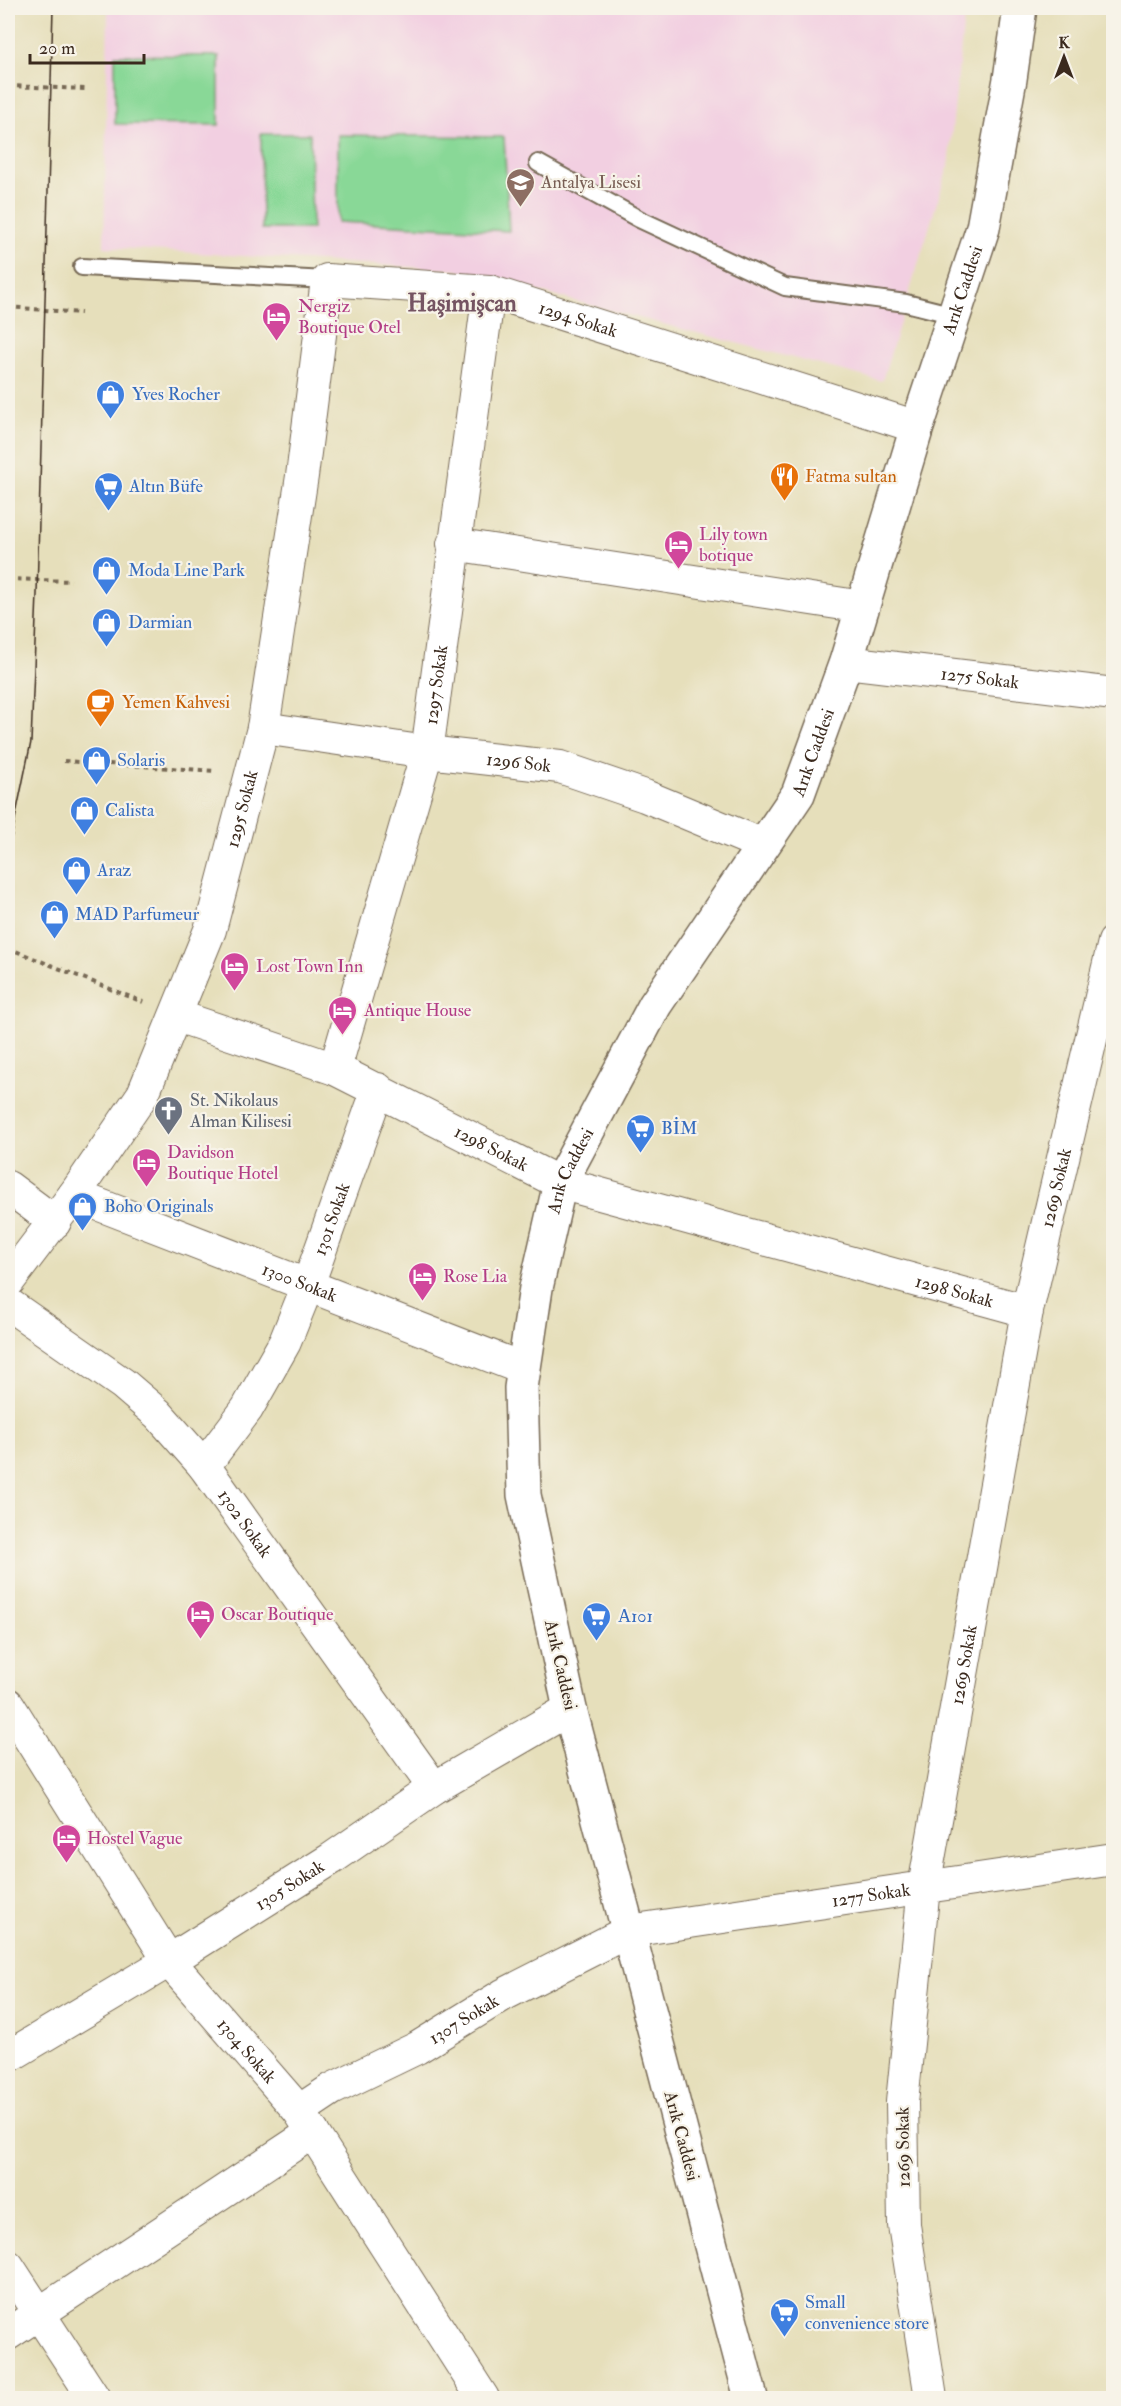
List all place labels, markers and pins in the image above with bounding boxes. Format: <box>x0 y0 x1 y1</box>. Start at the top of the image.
school or university icon: Antalya Lisesi <box>504 166 536 208</box>
place label: Antalya Lisesi <box>540 171 641 194</box>
place label: Nergiz Boutique Otel <box>298 295 401 339</box>
hotel icon: Nergiz Boutique Otel <box>261 300 293 342</box>
shop icon: Yves Rocher <box>95 378 127 420</box>
place label: Yves Rocher <box>132 383 220 406</box>
restaurant icon: Fatma sultan <box>768 460 800 502</box>
place label: Fatma sultan <box>805 465 897 488</box>
supermarket icon: Altın Büfe <box>92 470 124 512</box>
place label: Altın Büfe <box>128 475 203 498</box>
place label: Lily town botique <box>699 523 768 567</box>
hotel icon: Lily town botique <box>662 528 694 570</box>
shop icon: Moda Line Park <box>91 554 123 596</box>
place label: Moda Line Park <box>128 559 245 582</box>
shop icon: Darmian <box>91 606 123 648</box>
place label: Darmian <box>128 611 192 634</box>
cafe icon: Yemen Kahvesi <box>85 686 117 728</box>
place label: Yemen Kahvesi <box>122 691 230 714</box>
shop icon: Solaris <box>80 744 112 786</box>
place label: Solaris <box>117 749 165 772</box>
shop icon: Calista <box>68 794 100 836</box>
place label: Calista <box>105 799 155 822</box>
shop icon: Araz <box>60 854 92 896</box>
place label: Araz <box>96 859 132 882</box>
shop icon: MAD Parfumeur <box>38 898 70 940</box>
place label: MAD Parfumeur <box>75 903 199 926</box>
hotel icon: Lost Town Inn <box>219 950 251 992</box>
place label: Lost Town Inn <box>256 955 363 978</box>
hotel icon: Antique House <box>327 994 359 1036</box>
place label: Antique House <box>363 999 472 1022</box>
place label: St. Nikolaus Alman Kilisesi <box>189 1089 292 1133</box>
church icon: St. Nikolaus Alman Kilisesi <box>153 1094 185 1136</box>
supermarket icon: BİM <box>624 1112 656 1154</box>
place label: BİM <box>661 1117 697 1140</box>
place label: Davidson Boutique Hotel <box>167 1141 279 1185</box>
hotel icon: Davidson Boutique Hotel <box>130 1146 162 1188</box>
shop icon: Boho Originals <box>67 1190 99 1232</box>
place label: Boho Originals <box>104 1195 214 1218</box>
hotel icon: Rose Lia <box>406 1260 438 1302</box>
place label: Rose Lia <box>443 1265 508 1288</box>
hotel icon: Oscar Boutique <box>184 1598 216 1640</box>
supermarket icon: А101 <box>581 1600 613 1642</box>
place label: Oscar Boutique <box>221 1603 334 1626</box>
place label: А101 <box>618 1605 653 1628</box>
hotel icon: Hostel Vague <box>50 1822 82 1864</box>
place label: Hostel Vague <box>87 1827 183 1850</box>
place label: Small convenience store <box>805 2291 930 2335</box>
supermarket icon: Small convenience store <box>768 2296 800 2338</box>

